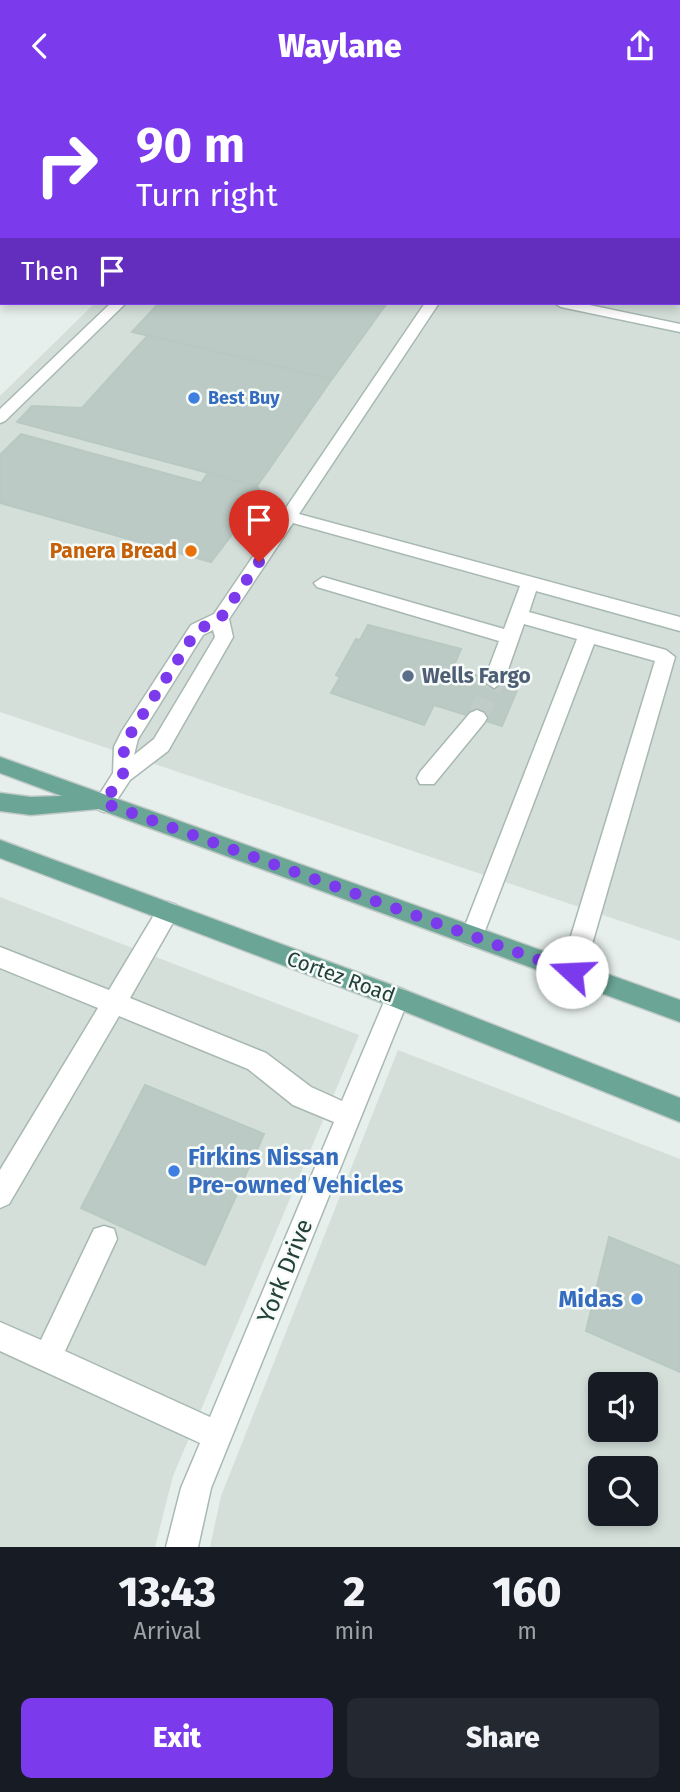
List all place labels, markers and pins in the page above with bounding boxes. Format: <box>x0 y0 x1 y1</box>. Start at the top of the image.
place label: Best Buy <box>208 387 280 409</box>
marker: Best Buy <box>186 390 202 406</box>
pin <box>229 490 289 562</box>
place label: Panera Bread <box>50 538 177 564</box>
marker: Panera Bread <box>183 543 199 559</box>
place label: Wells Fargo <box>422 663 531 689</box>
marker: Wells Fargo <box>400 668 416 684</box>
place label: Firkins Nissan Pre-owned Vehicles <box>188 1143 404 1199</box>
marker: Firkins Nissan Pre-owned Vehicles <box>166 1163 182 1179</box>
place label: Midas <box>558 1285 623 1313</box>
marker: Midas <box>629 1291 645 1307</box>

